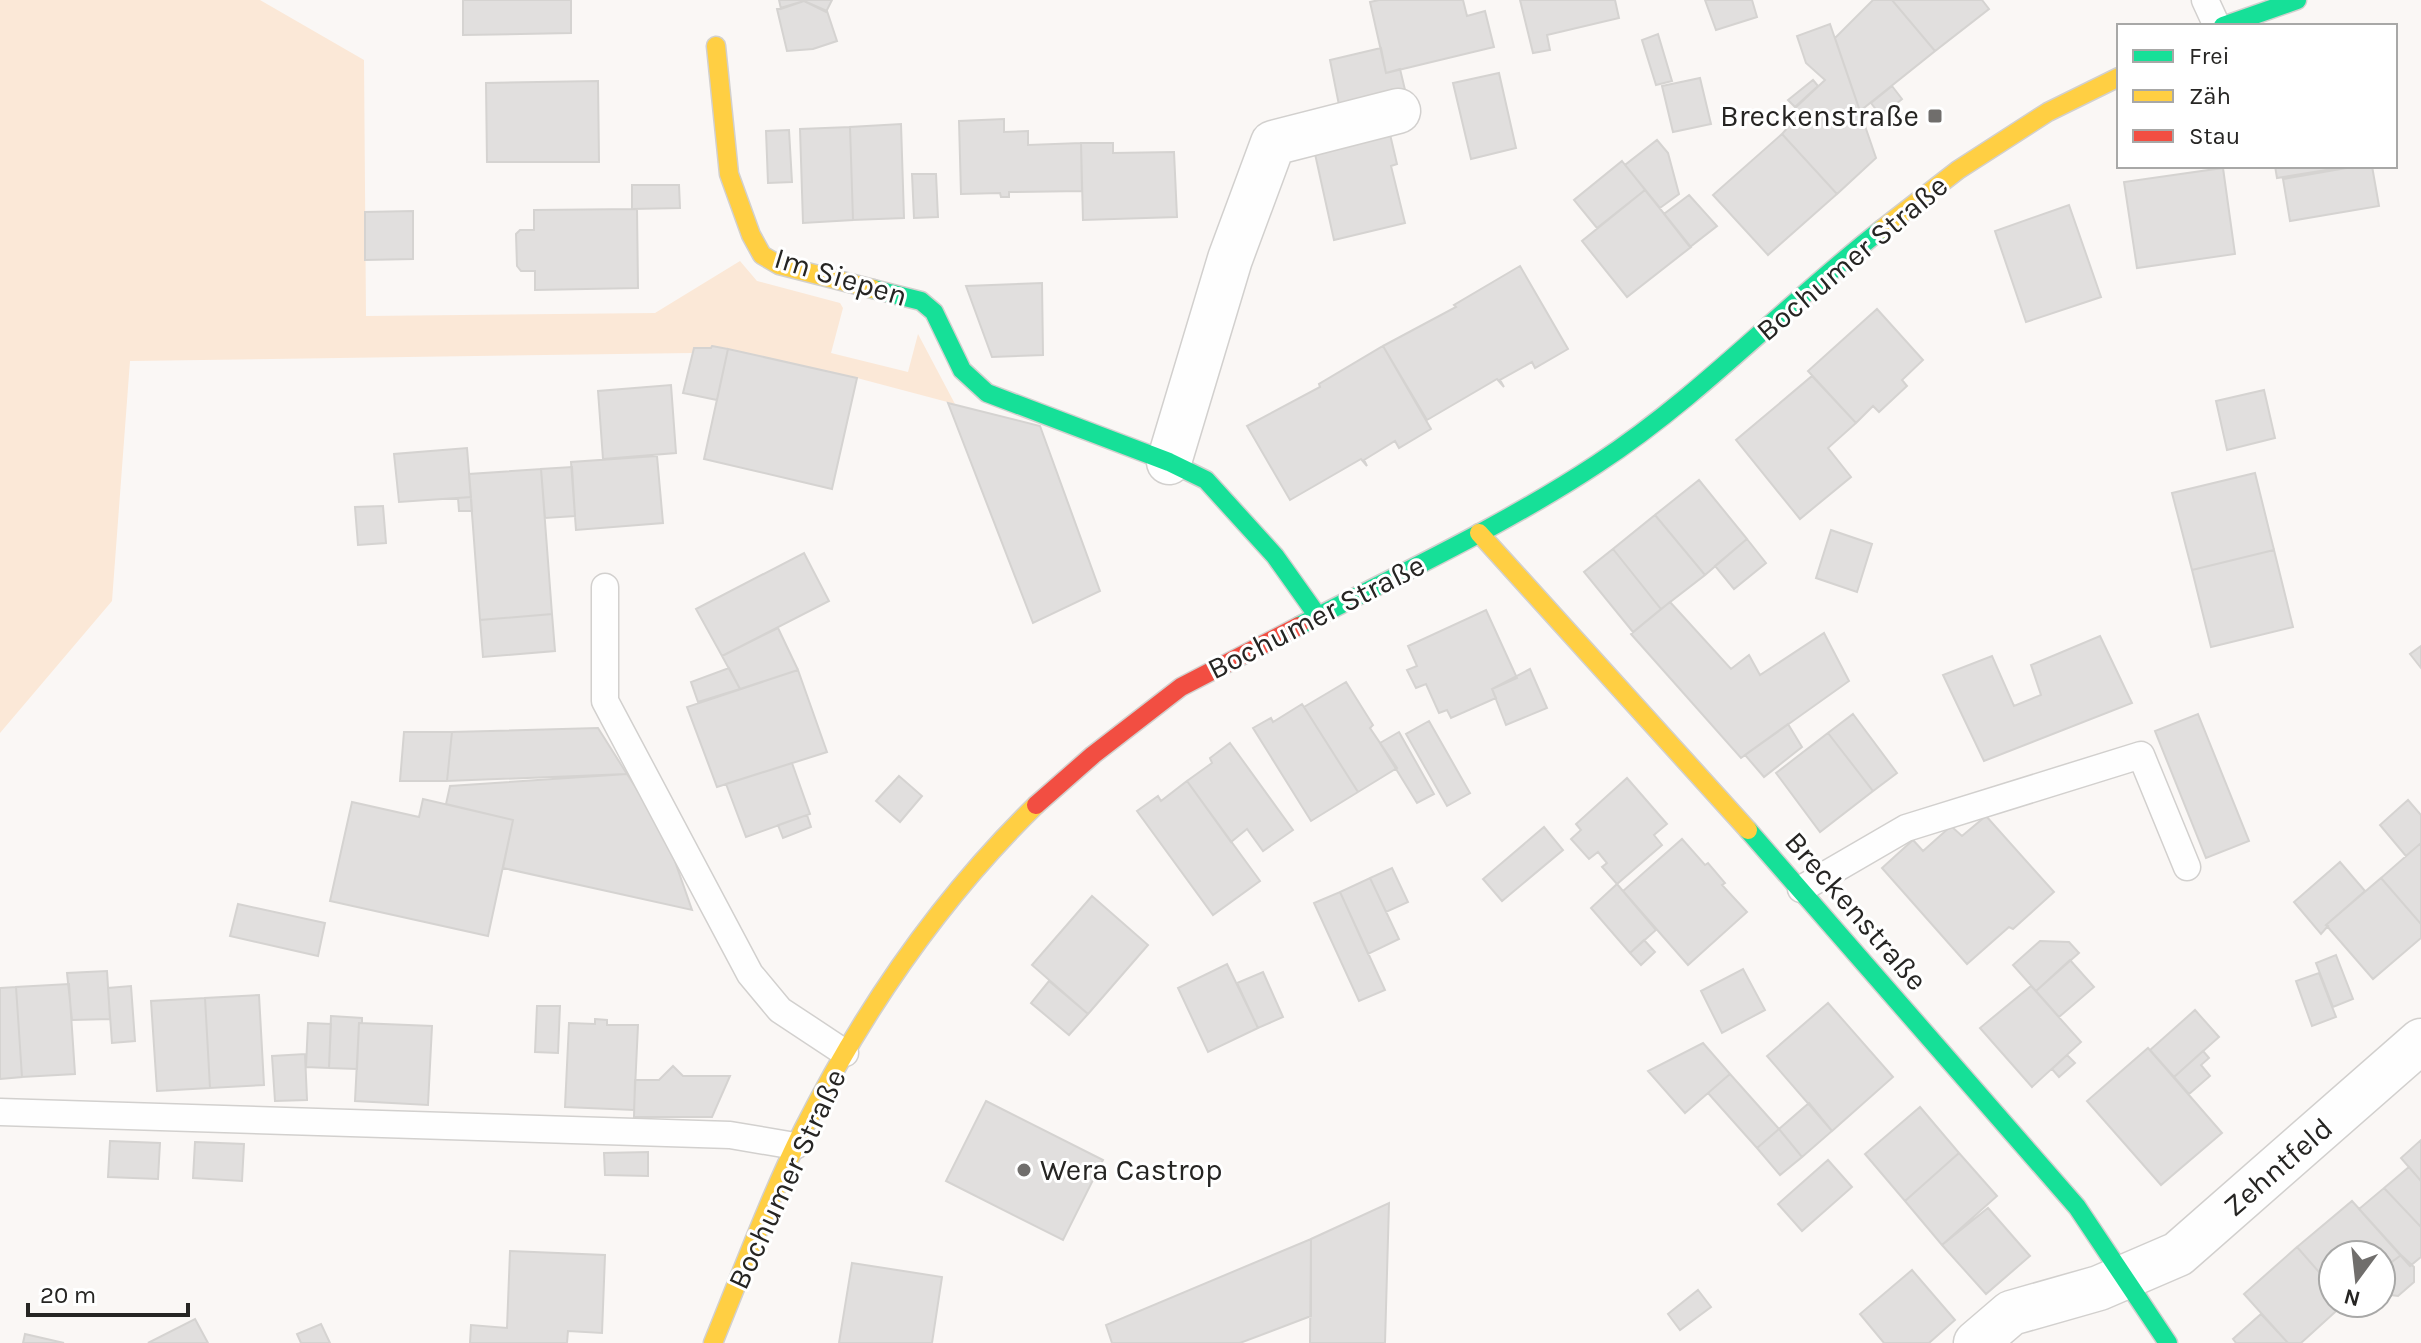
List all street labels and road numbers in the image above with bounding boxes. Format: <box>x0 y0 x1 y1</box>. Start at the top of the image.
street label: Bochumer Straße <box>1749 167 1955 349</box>
street label: Im Siepen <box>770 240 912 314</box>
street label: Bochumer Straße <box>1201 547 1431 687</box>
street label: Breckenstraße <box>1777 824 1935 998</box>
street label: Bochumer Straße <box>720 1063 854 1295</box>
street label: Zehntfeld <box>2216 1110 2340 1224</box>

